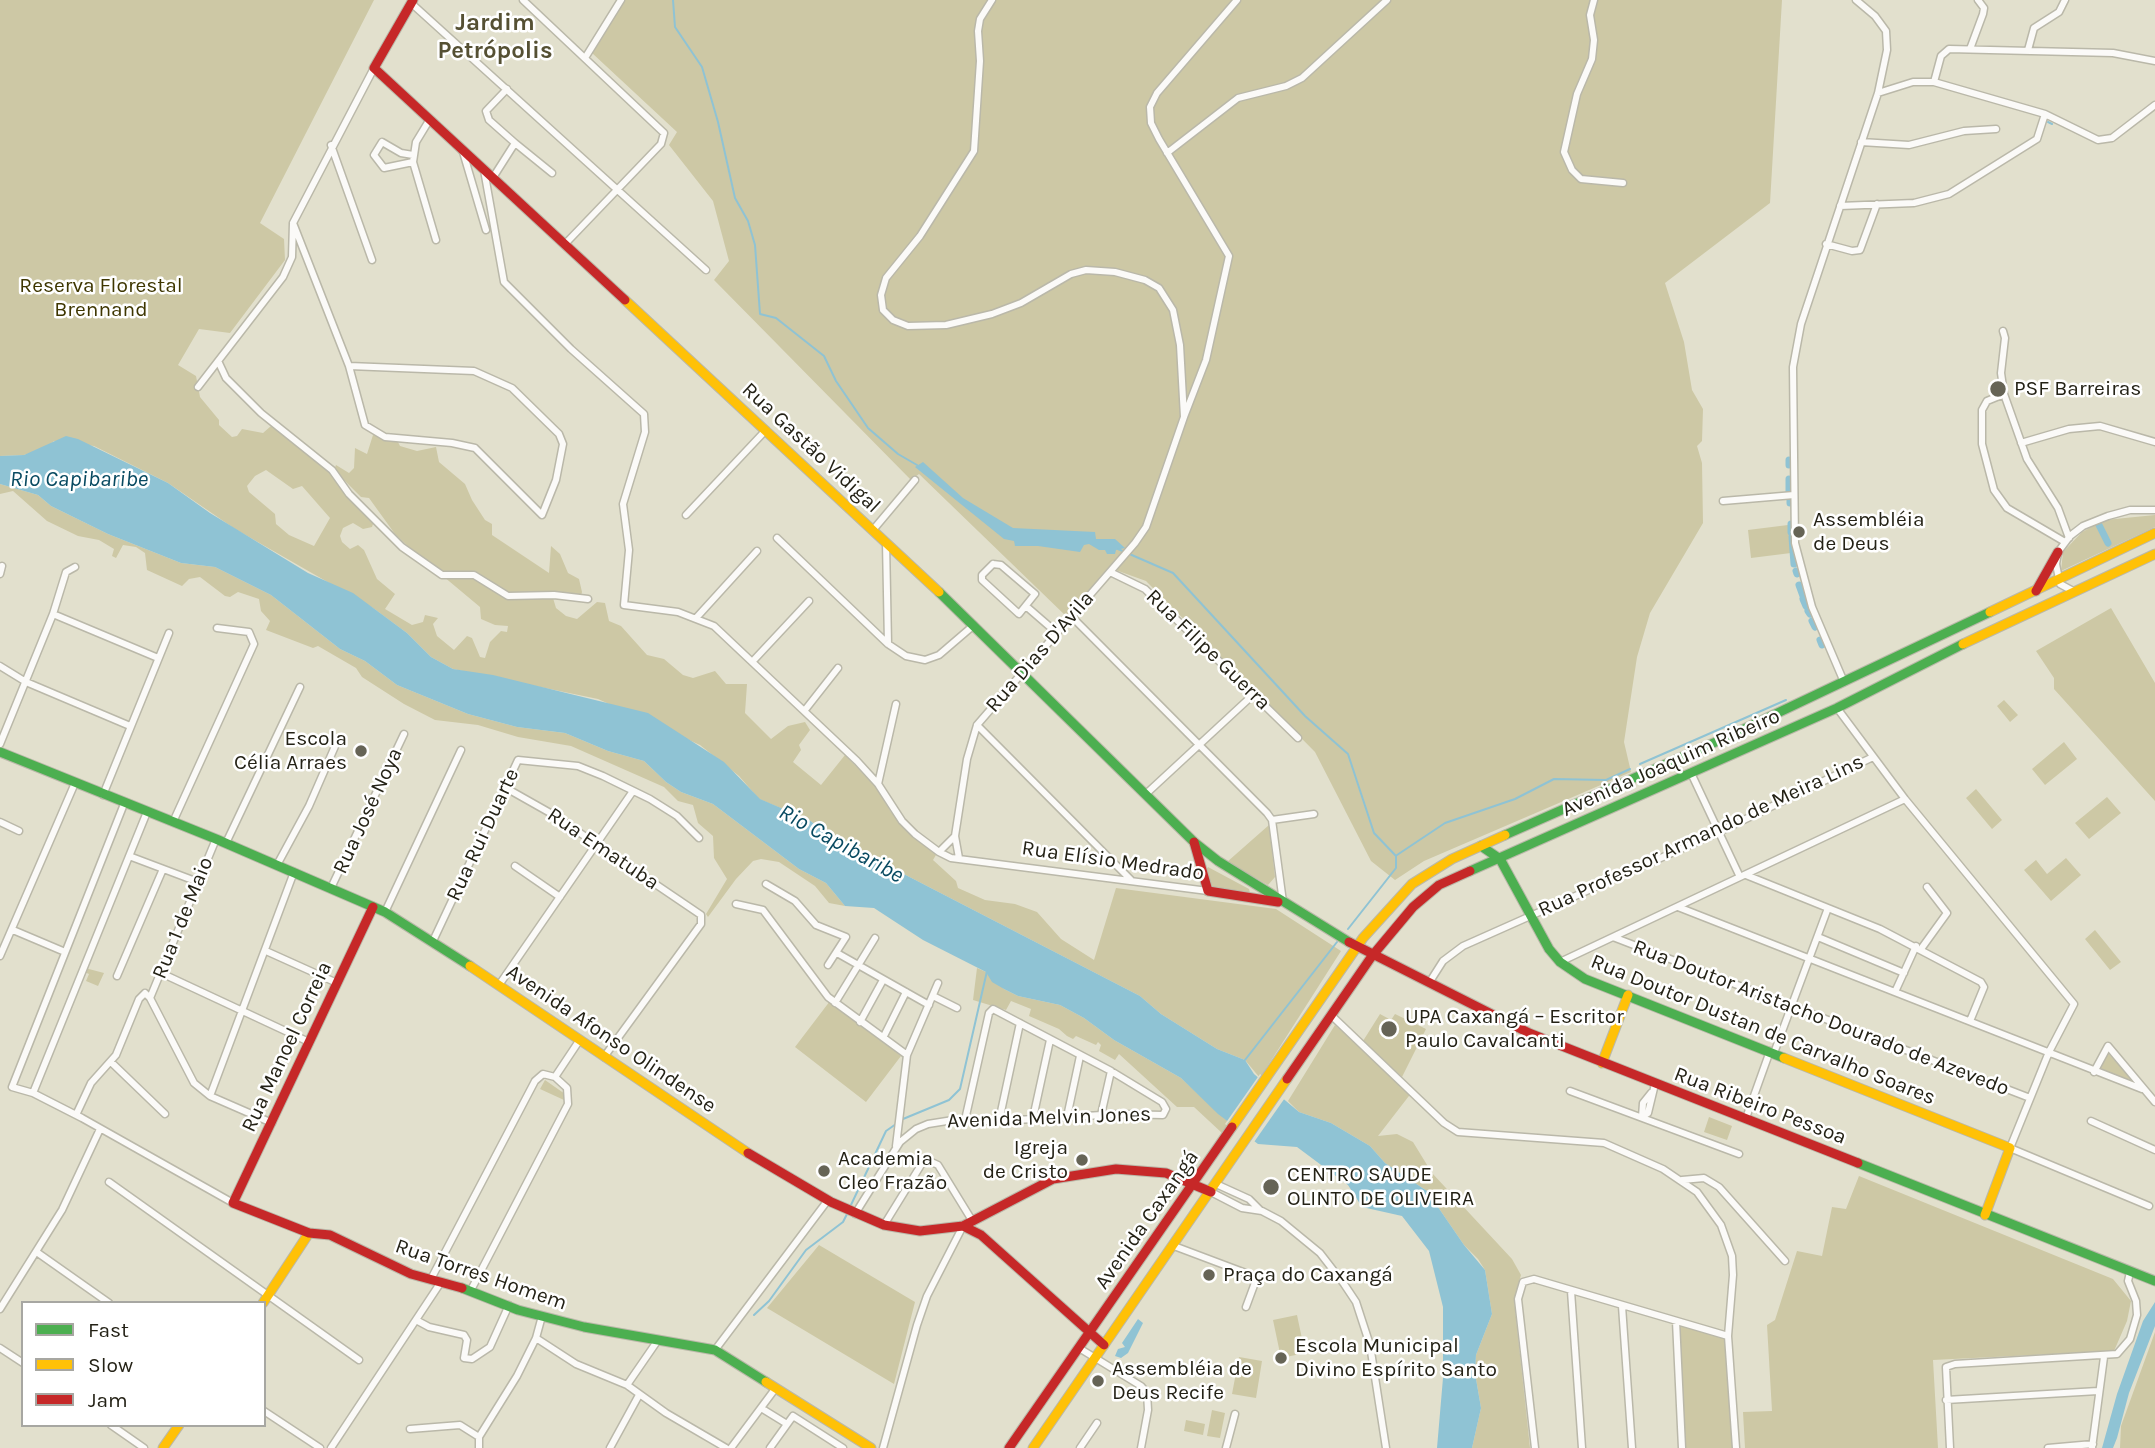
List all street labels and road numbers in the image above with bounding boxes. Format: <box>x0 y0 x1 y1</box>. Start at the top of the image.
street label: Rua Gastão Vidigal <box>737 377 885 519</box>
street label: Rua Filipe Guerra <box>1140 584 1276 716</box>
street label: Rua Dias D'Avila <box>981 586 1099 718</box>
street label: Avenida Joaquim Ribeiro <box>1558 704 1784 822</box>
street label: Rua José Noya <box>328 744 408 878</box>
street label: Rua Professor Armando de Meira Lins <box>1534 749 1868 923</box>
street label: Rua Rui Duarte <box>441 765 525 905</box>
street label: Rua Ematuba <box>542 802 664 896</box>
street label: Rua Elísio Medrado <box>1020 836 1206 886</box>
street label: Rua 1 de Maio <box>147 853 219 983</box>
street label: Rua Doutor Aristacho Dourado de Azevedo <box>1629 934 2013 1102</box>
street label: Rua Doutor Dustan de Carvalho Soares <box>1587 949 1939 1111</box>
street label: Rua Manoel Correia <box>236 958 338 1136</box>
street label: Avenida Afonso Olindense <box>501 959 721 1119</box>
street label: Rua Ribeiro Pessoa <box>1670 1062 1850 1150</box>
street label: Avenida Melvin Jones <box>947 1102 1151 1134</box>
street label: Avenida Caxangá <box>1090 1146 1204 1294</box>
street label: Rua Torres Homem <box>392 1234 570 1316</box>

